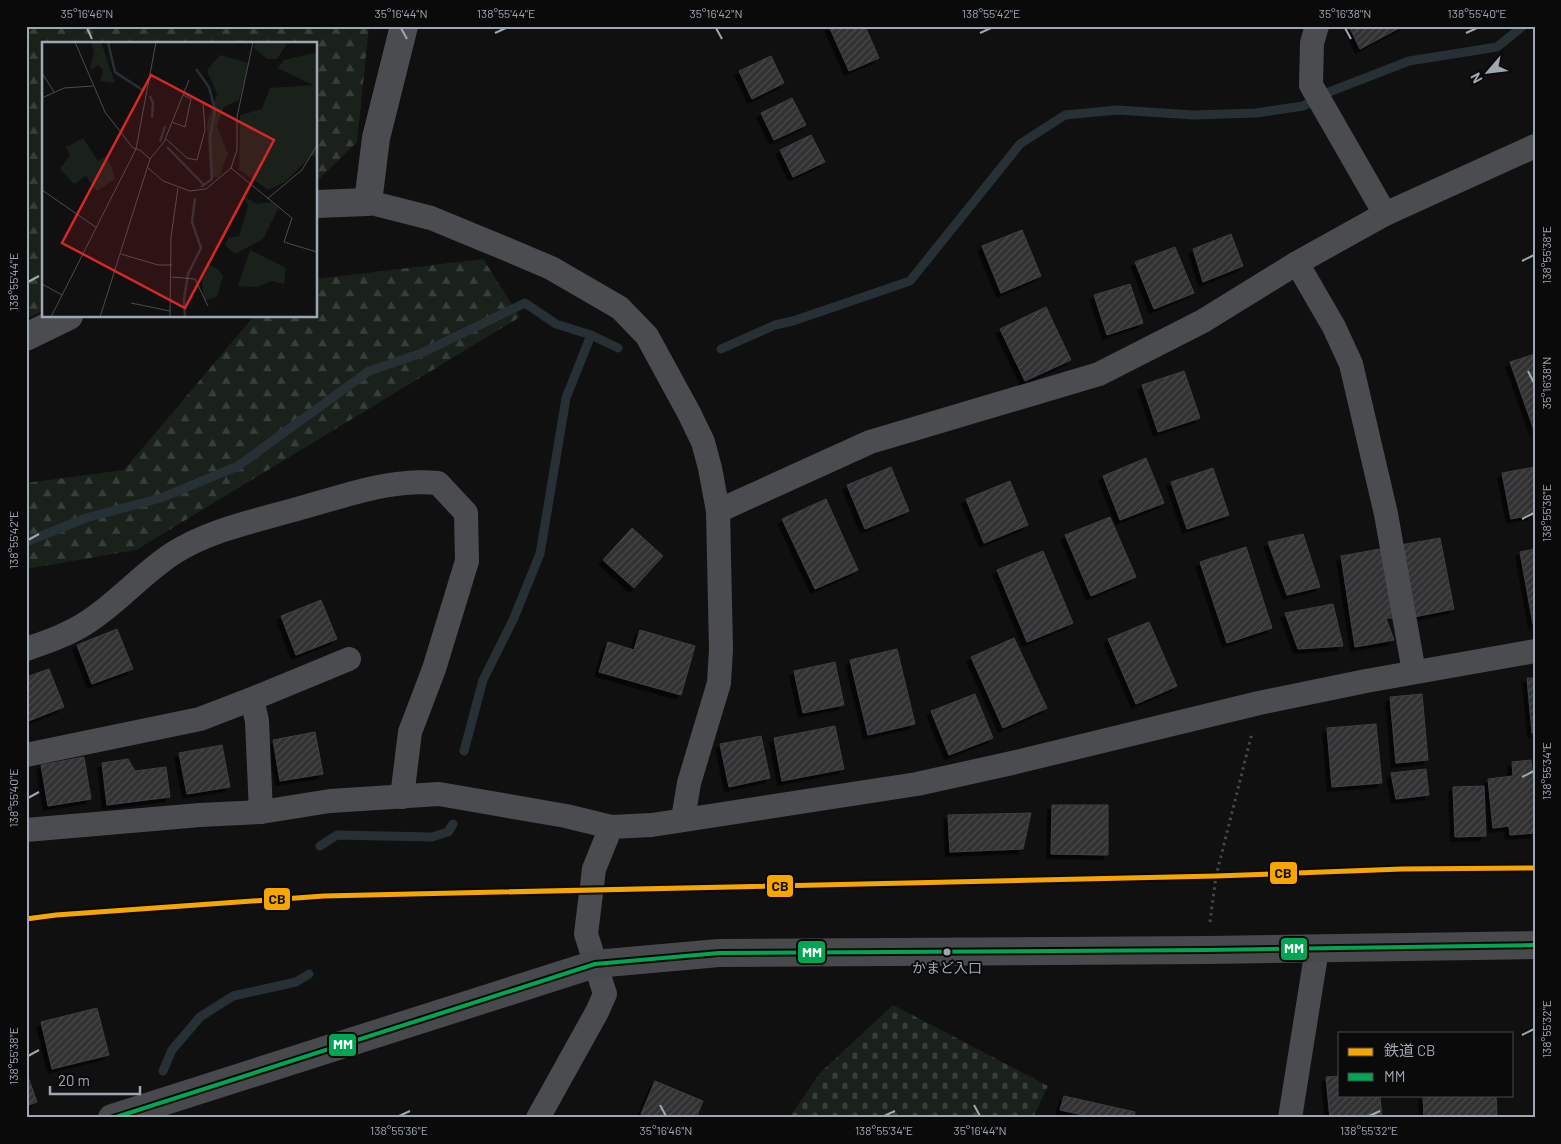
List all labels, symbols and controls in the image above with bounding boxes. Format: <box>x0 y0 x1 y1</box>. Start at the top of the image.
text: 35°16'46"N <box>61 6 113 20</box>
text: 35°16'44"N <box>374 6 428 20</box>
text: 138°55'44"E <box>477 6 535 20</box>
text: 35°16'42"N <box>689 6 743 20</box>
text: 138°55'42"E <box>962 6 1020 20</box>
text: 35°16'38"N <box>1319 6 1371 20</box>
text: 138°55'40"E <box>1448 6 1506 20</box>
inset map <box>42 42 318 318</box>
north arrow <box>1464 48 1514 98</box>
text: N <box>1466 70 1486 86</box>
text: 138°55'38"E <box>1539 226 1553 284</box>
text: 138°55'44"E <box>6 253 20 311</box>
text: 35°16'38"N <box>1539 357 1553 409</box>
text: 138°55'36"E <box>1539 484 1553 542</box>
text: 138°55'42"E <box>6 511 20 569</box>
text: 138°55'34"E <box>1539 742 1553 800</box>
text: 138°55'40"E <box>6 769 20 827</box>
line badge: CB <box>1269 861 1298 885</box>
text: CB <box>1274 864 1292 881</box>
line badge: CB <box>766 874 794 898</box>
text: CB <box>771 877 789 894</box>
line badge: CB <box>263 887 291 911</box>
text: CB <box>268 890 286 907</box>
line badge: MM <box>1280 937 1308 961</box>
text: MM <box>1284 939 1304 956</box>
line badge: MM <box>797 940 826 964</box>
text: MM <box>802 943 822 960</box>
marker: かまど入口 <box>942 947 952 957</box>
place label: かまど入口 <box>912 959 982 976</box>
text: 138°55'32"E <box>1539 1000 1553 1058</box>
text: 138°55'38"E <box>6 1027 20 1085</box>
legend <box>1338 1032 1514 1096</box>
line badge: MM <box>328 1033 357 1057</box>
text: MM <box>333 1035 353 1052</box>
text: 鉄道 CB <box>1384 1041 1436 1059</box>
scale bar <box>50 1064 140 1096</box>
text: MM <box>1384 1067 1405 1085</box>
text: 20 m <box>58 1071 90 1089</box>
text: 138°55'36"E <box>370 1123 428 1137</box>
text: 35°16'46"N <box>640 1123 692 1137</box>
text: 138°55'34"E <box>855 1123 913 1137</box>
text: 35°16'44"N <box>953 1123 1007 1137</box>
text: 138°55'32"E <box>1340 1123 1398 1137</box>

